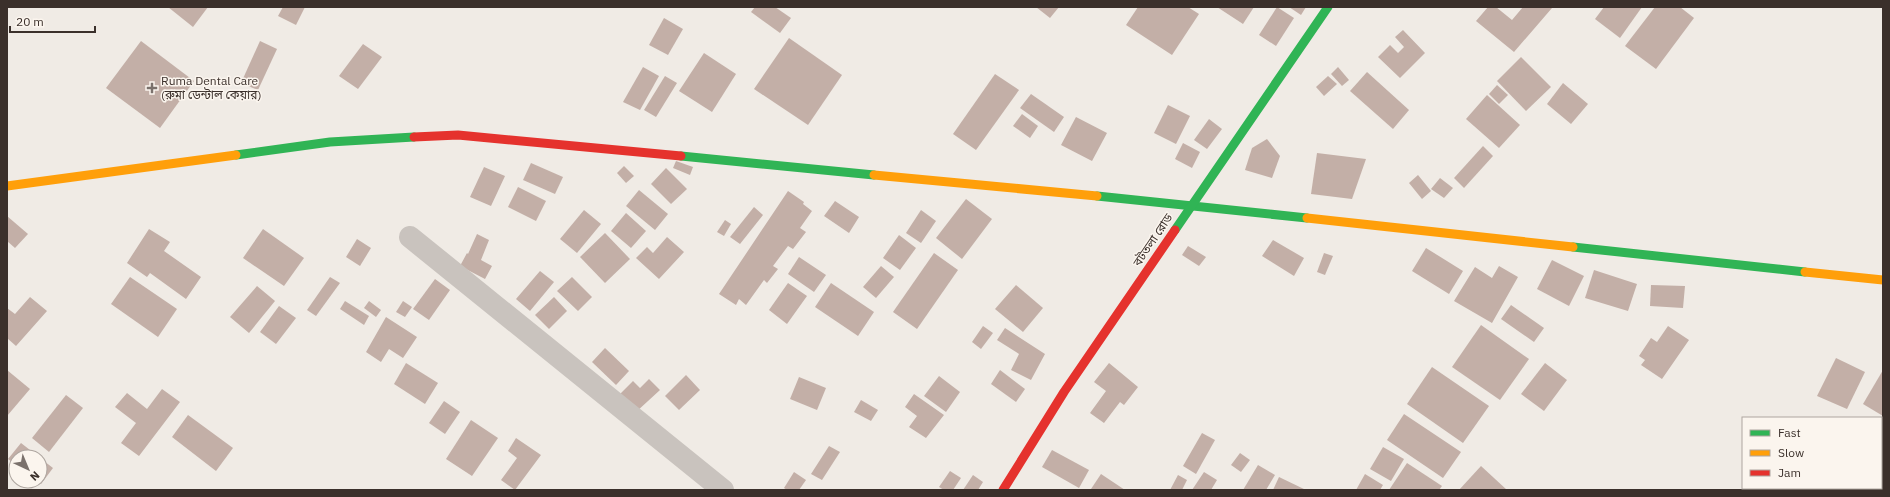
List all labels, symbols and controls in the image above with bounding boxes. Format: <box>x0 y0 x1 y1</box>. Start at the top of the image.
scale bar <box>10 8 95 34</box>
text: 20 m <box>16 14 44 29</box>
place label: Ruma Dental Care (রুমা ডেন্টাল কেয়ার) <box>161 73 261 102</box>
marker: Ruma Dental Care (রুমা ডেন্টাল কেয়ার) <box>146 82 158 94</box>
street label: বটতলা রোড <box>1129 210 1176 270</box>
legend <box>1742 417 1882 489</box>
text: Fast <box>1778 425 1801 440</box>
text: Slow <box>1778 445 1804 460</box>
north arrow <box>8 449 48 489</box>
text: Jam <box>1778 465 1801 480</box>
text: N <box>27 468 43 484</box>

